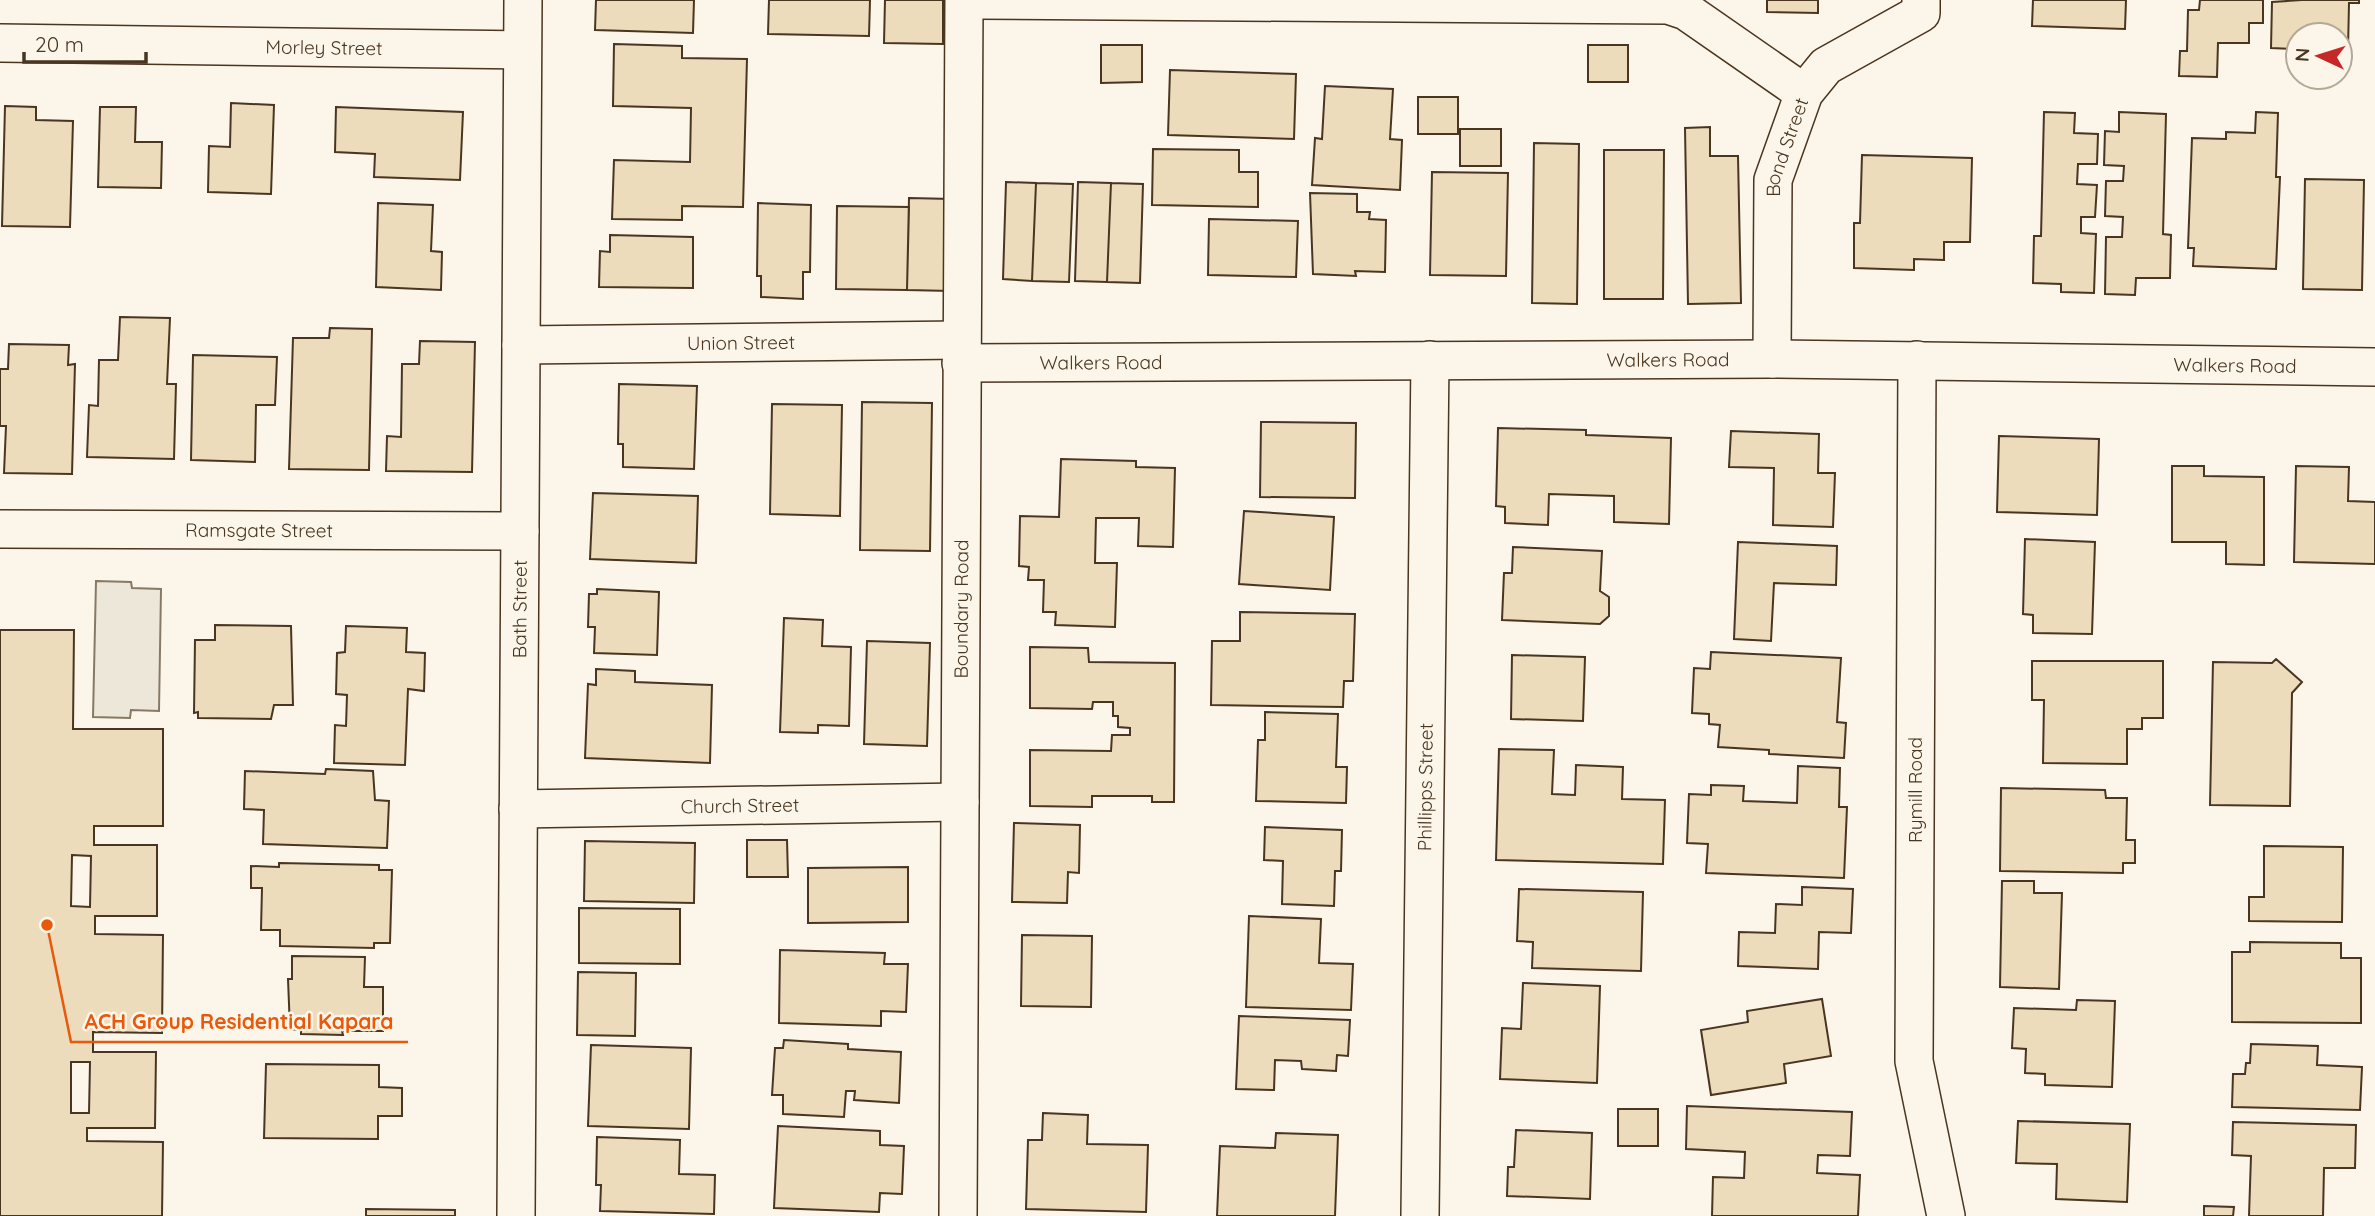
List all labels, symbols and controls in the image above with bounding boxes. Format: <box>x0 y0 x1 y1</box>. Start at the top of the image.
scale bar <box>24 21 147 65</box>
north arrow <box>2284 21 2354 91</box>
text: 20 m <box>35 31 84 57</box>
street label: Morley Street <box>265 35 383 60</box>
text: N <box>2290 47 2314 63</box>
street label: Bond Street <box>1760 94 1813 197</box>
street label: Union Street <box>687 330 795 355</box>
street label: Walkers Road <box>1606 347 1730 372</box>
street label: Walkers Road <box>1039 350 1163 375</box>
street label: Walkers Road <box>2173 352 2297 378</box>
street label: Ramsgate Street <box>185 518 333 542</box>
street label: Boundary Road <box>949 539 973 679</box>
street label: Bath Street <box>507 560 532 658</box>
street label: Phillipps Street <box>1412 723 1438 851</box>
street label: Rymill Road <box>1903 737 1927 843</box>
street label: Church Street <box>680 793 800 818</box>
callout: ACH Group Residential Kapara <box>71 1000 408 1042</box>
text: ACH Group Residential Kapara <box>85 1008 393 1034</box>

